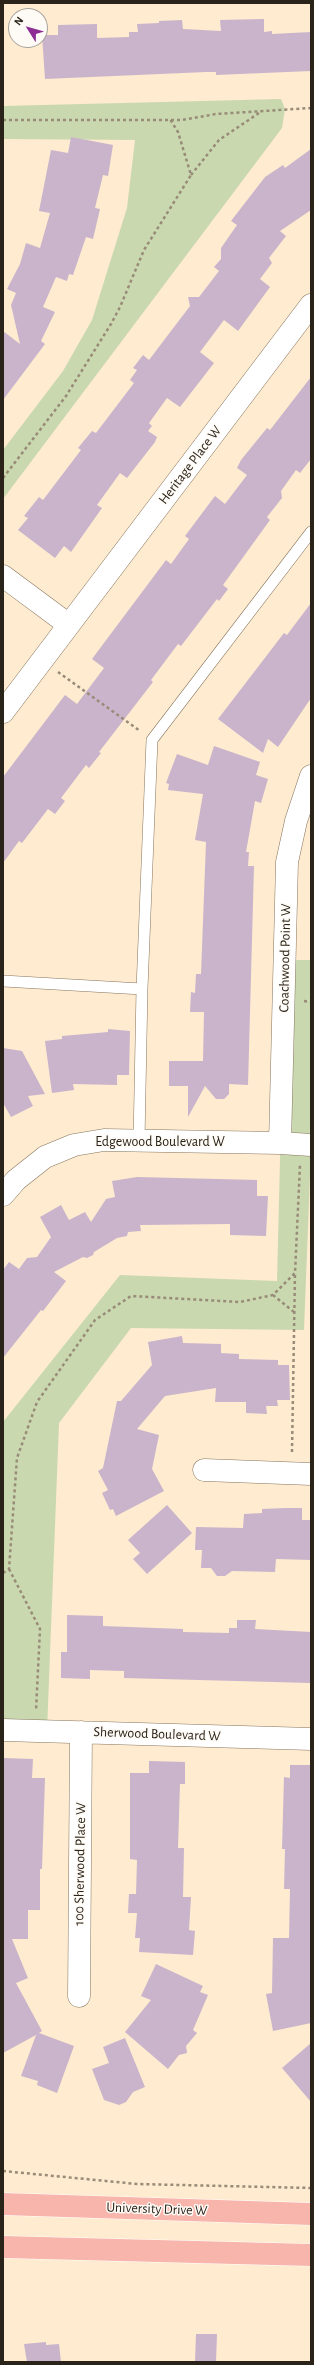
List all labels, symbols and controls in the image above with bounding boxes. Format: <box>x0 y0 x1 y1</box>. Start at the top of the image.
north arrow <box>8 8 48 48</box>
text: N <box>12 15 26 27</box>
street label: Heritage Place W <box>155 422 225 508</box>
street label: Coachwood Point W <box>276 903 294 1013</box>
street label: Edgewood Boulevard W <box>95 1134 225 1150</box>
street label: Sherwood Boulevard W <box>93 1723 221 1745</box>
street label: 100 Sherwood Place W <box>71 1802 89 1926</box>
street label: University Drive W <box>106 2199 208 2219</box>

